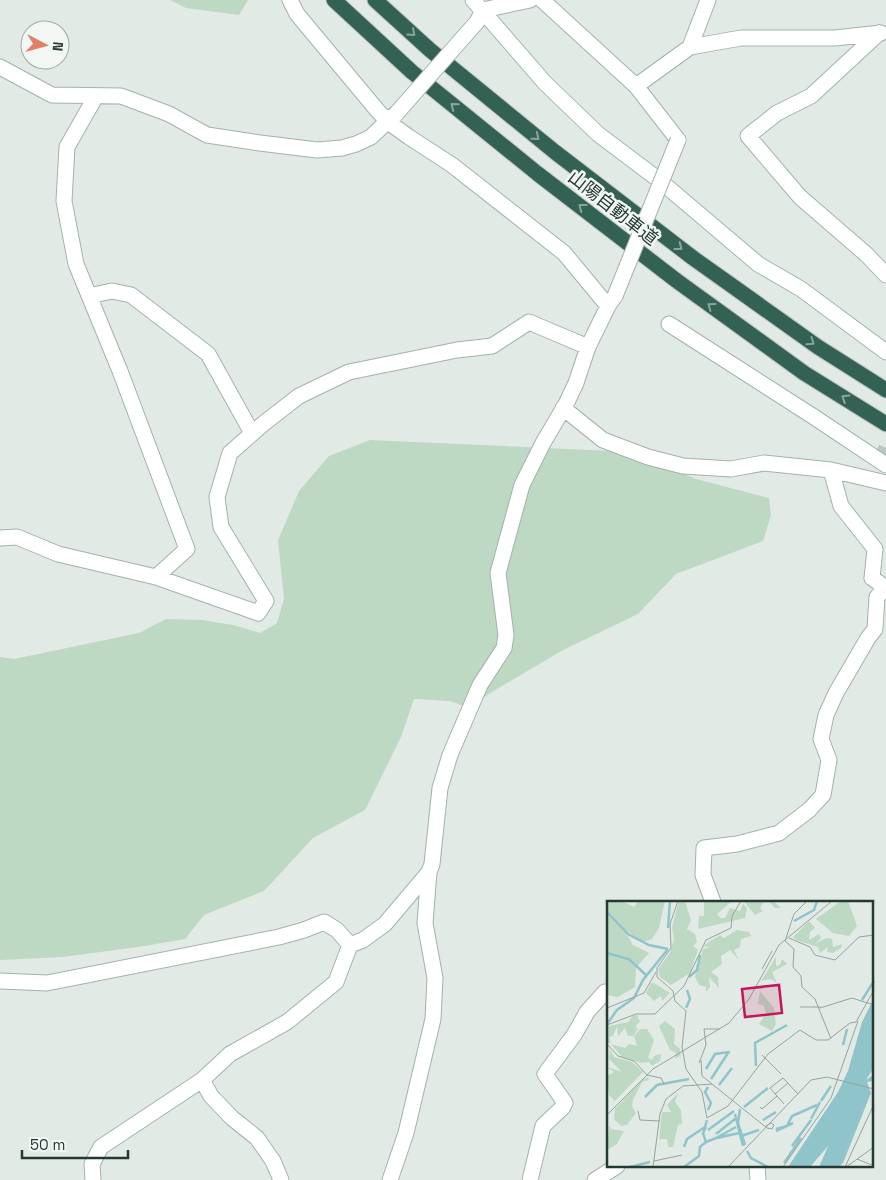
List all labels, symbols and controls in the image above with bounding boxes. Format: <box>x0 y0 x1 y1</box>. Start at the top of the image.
north arrow <box>20 20 70 70</box>
one-way arrow <box>406 27 415 36</box>
text: N <box>48 41 67 52</box>
one-way arrow <box>451 103 460 112</box>
one-way arrow <box>531 131 540 140</box>
street label: 山陽自動車道 <box>564 165 663 250</box>
one-way arrow <box>578 204 587 213</box>
one-way arrow <box>673 241 683 250</box>
one-way arrow <box>708 303 717 311</box>
one-way arrow <box>805 336 815 345</box>
one-way arrow <box>841 395 850 404</box>
inset map <box>607 901 874 1168</box>
scale bar <box>22 1128 129 1160</box>
text: 50 m <box>30 1135 65 1154</box>

